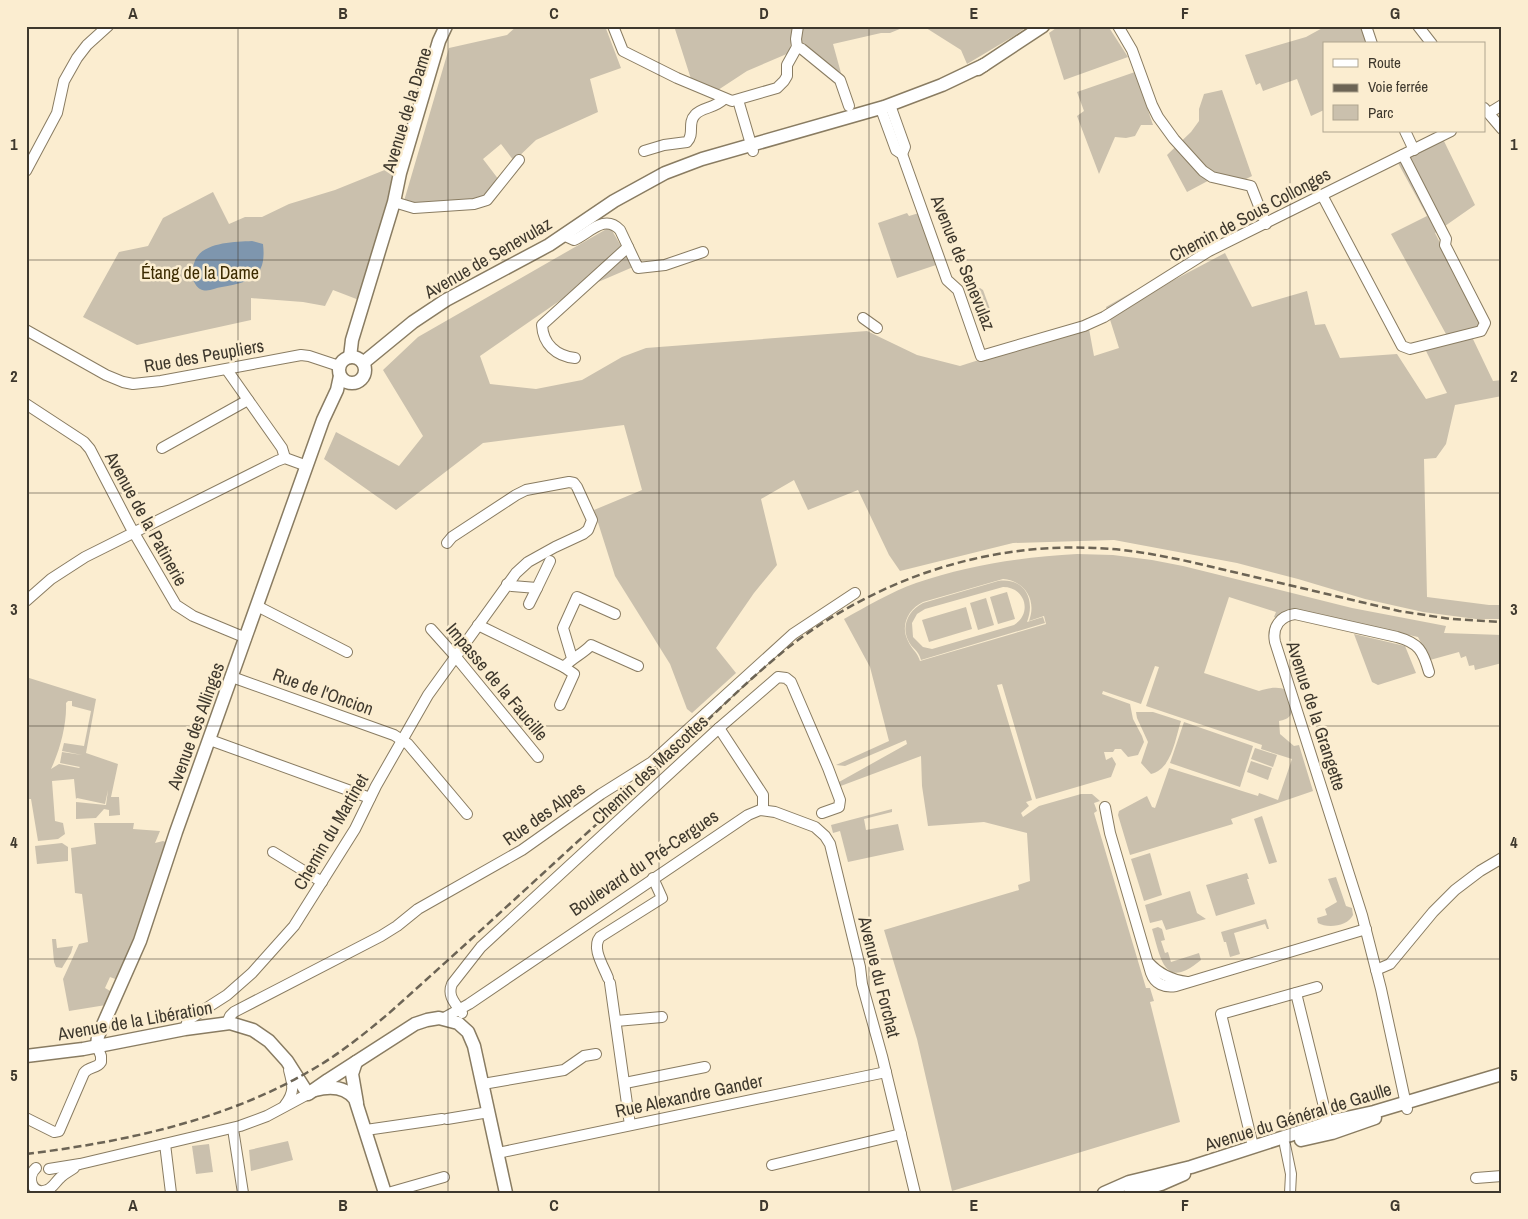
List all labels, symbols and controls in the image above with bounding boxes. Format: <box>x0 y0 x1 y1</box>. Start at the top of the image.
text: A <box>128 2 138 24</box>
text: B <box>338 2 348 24</box>
text: C <box>549 2 559 24</box>
text: D <box>759 2 769 24</box>
text: E <box>970 2 979 24</box>
text: F <box>1181 2 1189 24</box>
text: G <box>1390 2 1400 24</box>
legend <box>1323 42 1486 132</box>
street label: Avenue de la Dame <box>375 44 437 176</box>
text: Route <box>1368 52 1401 73</box>
text: Voie ferrée <box>1368 76 1428 97</box>
text: Parc <box>1368 102 1393 123</box>
text: 1 <box>10 133 18 155</box>
text: 1 <box>1510 133 1518 155</box>
street label: Chemin de Sous Collonges <box>1165 161 1335 268</box>
street label: Avenue de Senevulaz <box>925 191 1002 334</box>
street label: Avenue de Senevulaz <box>419 211 556 305</box>
park label: Étang de la Dame <box>141 260 259 285</box>
street label: Rue des Peupliers <box>142 333 266 378</box>
text: 2 <box>10 365 18 387</box>
text: 2 <box>1510 365 1518 387</box>
street label: Avenue de la Patinerie <box>99 446 194 590</box>
text: 3 <box>10 598 18 620</box>
text: 3 <box>1510 598 1518 620</box>
street label: Impasse de la Faucille <box>441 617 554 746</box>
street label: Avenue de la Grangette <box>1280 637 1352 794</box>
street label: Avenue des Allinges <box>161 659 230 794</box>
street label: Rue de l'Oncion <box>269 662 377 721</box>
street label: Chemin des Mascottes <box>586 709 713 830</box>
street label: Chemin du Martinet <box>287 769 374 894</box>
street label: Rue des Alpes <box>498 776 590 851</box>
street label: Boulevard du Pré-Cergues <box>564 803 723 922</box>
text: 4 <box>10 831 18 853</box>
text: 4 <box>1510 831 1518 853</box>
street label: Avenue du Forchat <box>852 913 907 1040</box>
street label: Avenue de la Libération <box>55 995 214 1047</box>
text: 5 <box>10 1064 18 1086</box>
text: 5 <box>1510 1064 1518 1086</box>
street label: Rue Alexandre Gander <box>613 1068 765 1123</box>
street label: Avenue du Général de Gaulle <box>1200 1076 1394 1157</box>
text: A <box>128 1194 138 1216</box>
text: B <box>338 1194 348 1216</box>
text: C <box>549 1194 559 1216</box>
text: D <box>759 1194 769 1216</box>
text: E <box>970 1194 979 1216</box>
text: F <box>1181 1194 1189 1216</box>
text: G <box>1390 1194 1400 1216</box>

